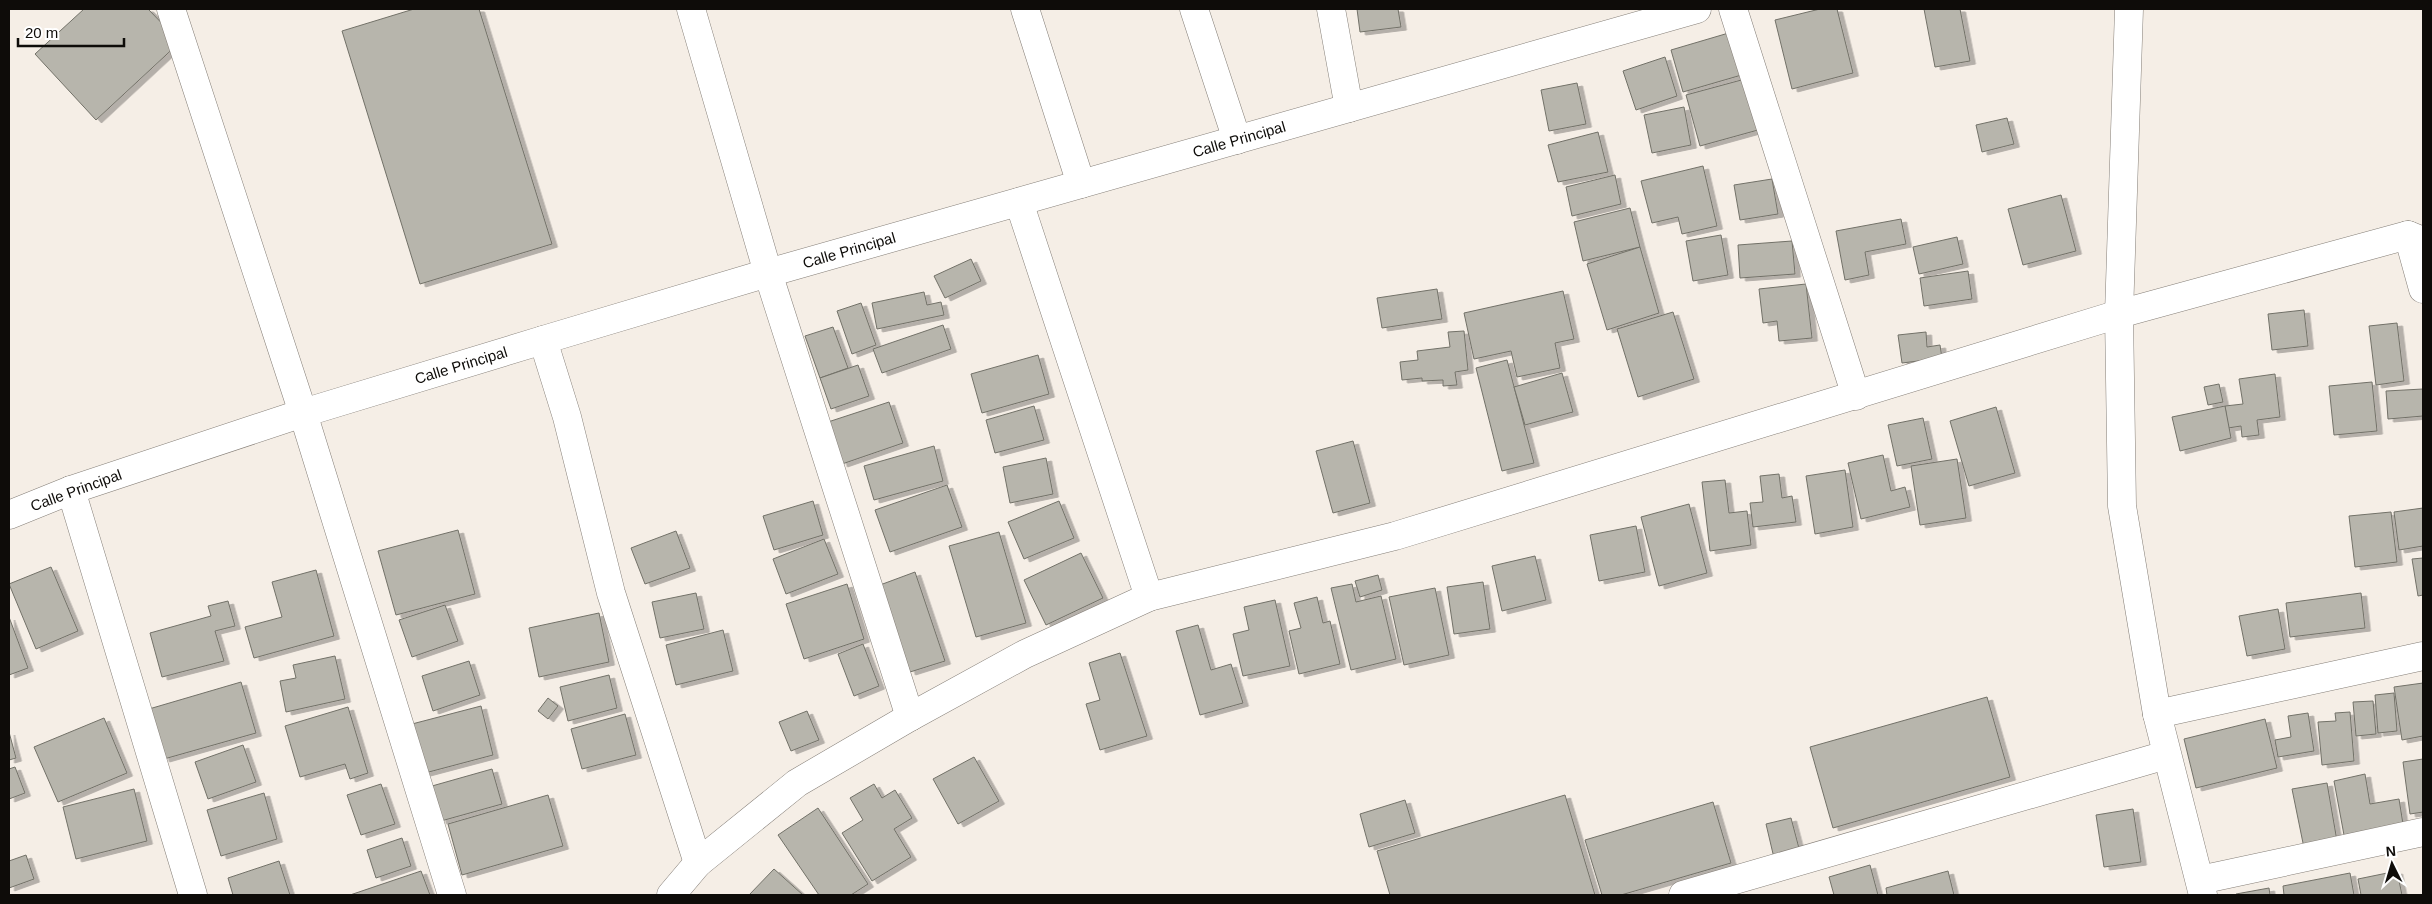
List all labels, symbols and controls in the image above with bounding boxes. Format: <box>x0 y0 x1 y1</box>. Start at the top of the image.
scale bar <box>18 15 124 47</box>
text: 20 m <box>25 24 58 41</box>
street label: Calle Principal <box>1191 118 1287 160</box>
street label: Calle Principal <box>801 229 897 271</box>
street label: Calle Principal <box>413 343 509 387</box>
street label: Calle Principal <box>28 466 124 514</box>
north arrow <box>2367 839 2417 889</box>
text: N <box>2385 843 2397 859</box>

